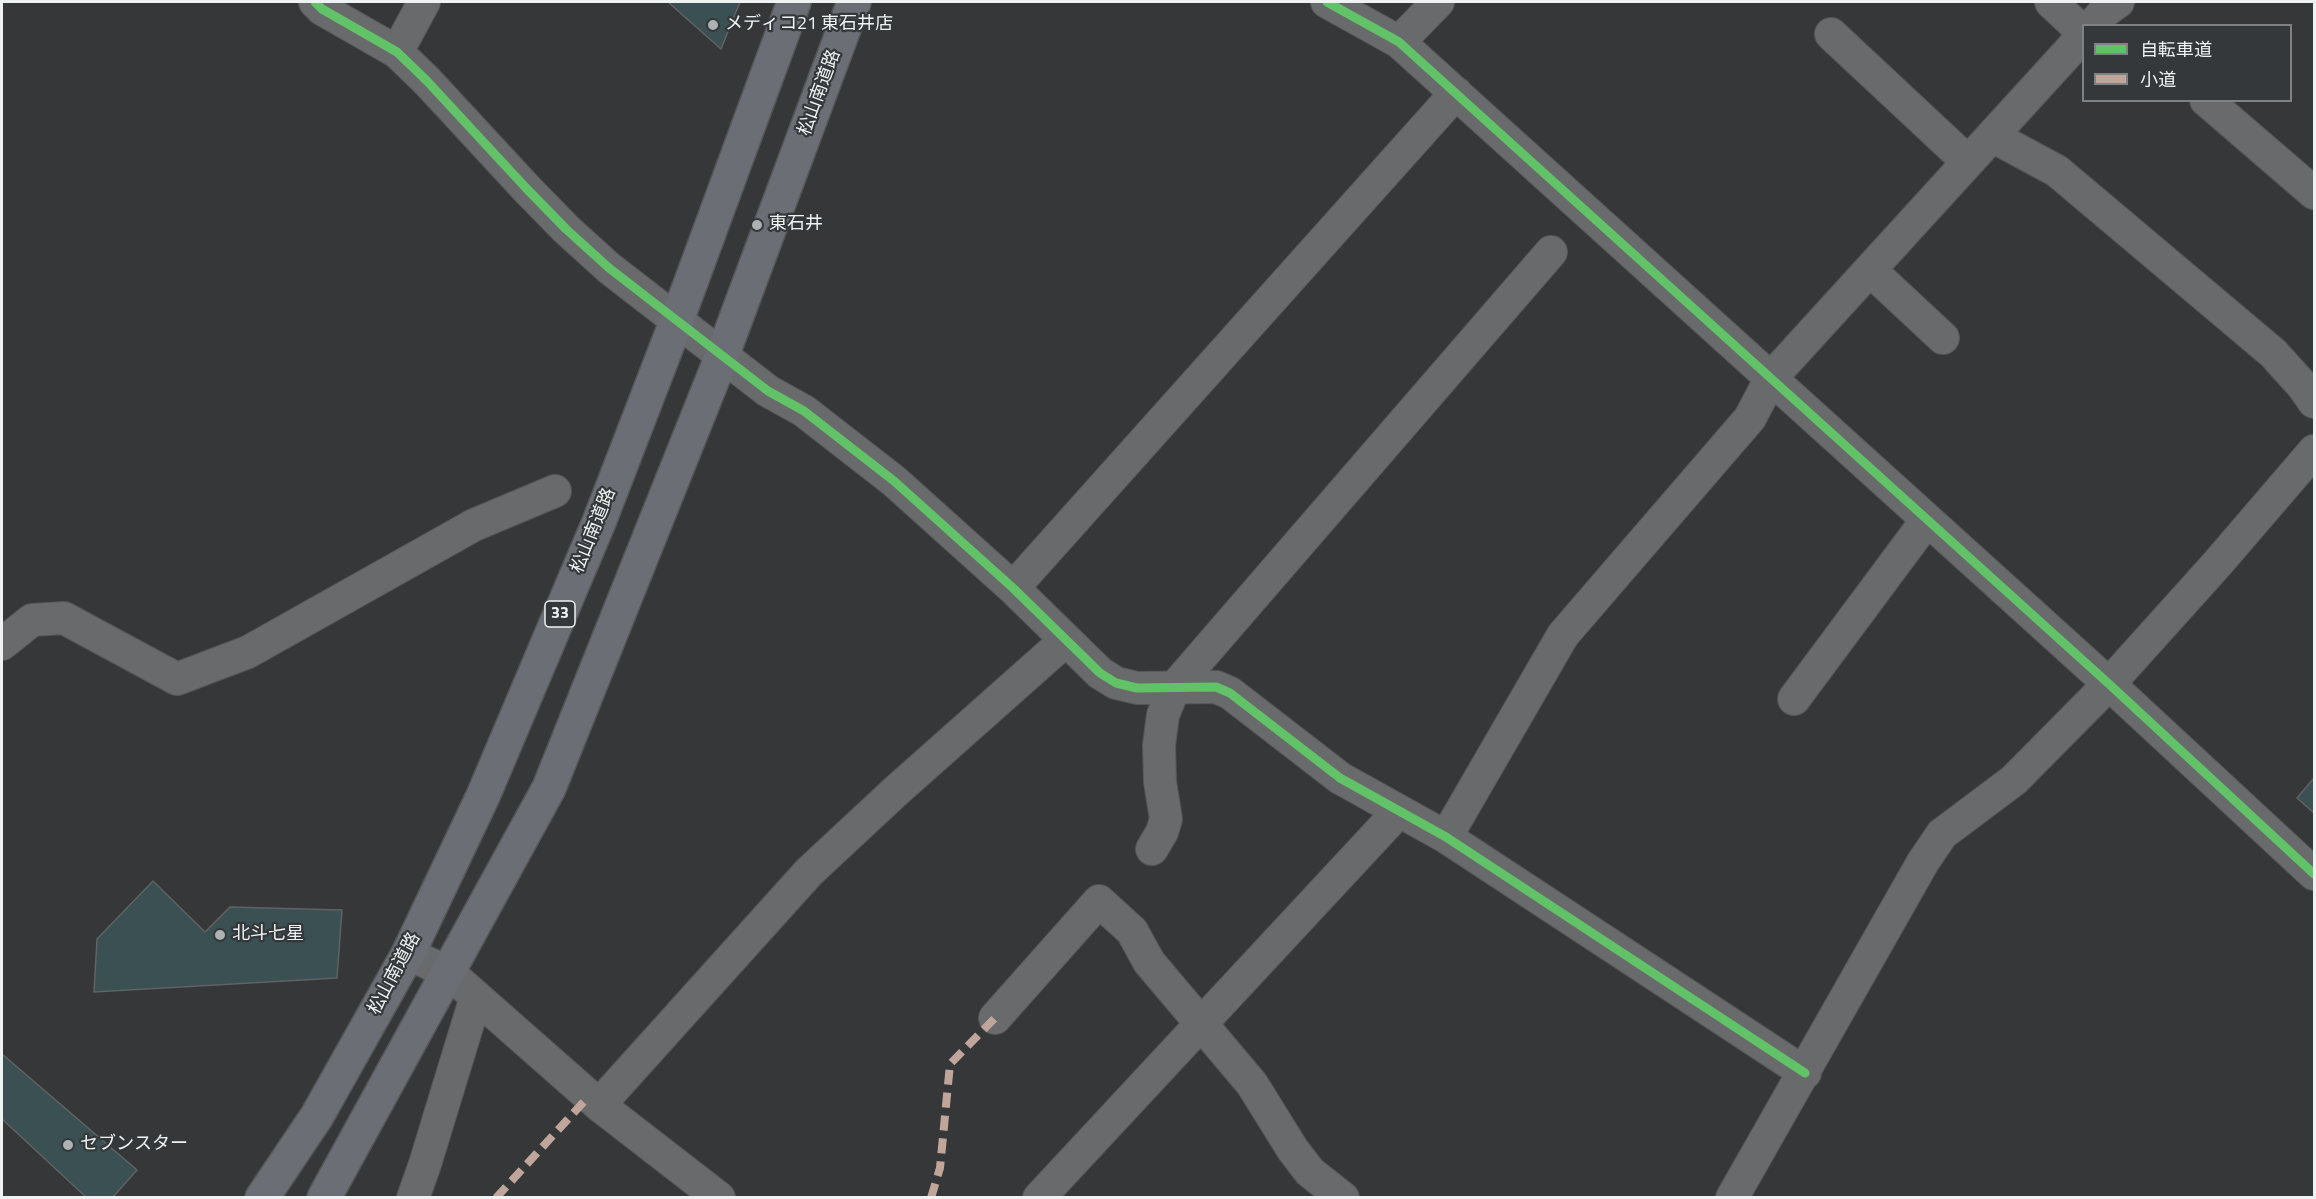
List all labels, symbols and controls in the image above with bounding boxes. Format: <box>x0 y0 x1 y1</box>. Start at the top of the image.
place label: メディコ21 東石井店 <box>725 14 893 36</box>
marker: メディコ21 東石井店 <box>706 18 720 32</box>
legend <box>2082 24 2292 102</box>
text: 自転車道 <box>2140 36 2212 63</box>
street label: 松山南道路 <box>794 47 846 139</box>
text: 小道 <box>2140 66 2176 93</box>
place label: 東石井 <box>769 214 823 236</box>
marker: 東石井 <box>750 218 764 232</box>
street label: 松山南道路 <box>567 485 621 577</box>
road number: 33 <box>545 601 575 627</box>
place label: 北斗七星 <box>232 924 304 946</box>
marker: 北斗七星 <box>213 928 227 942</box>
street label: 松山南道路 <box>364 929 426 1019</box>
place label: セブンスター <box>80 1134 188 1156</box>
marker: セブンスター <box>61 1138 75 1152</box>

